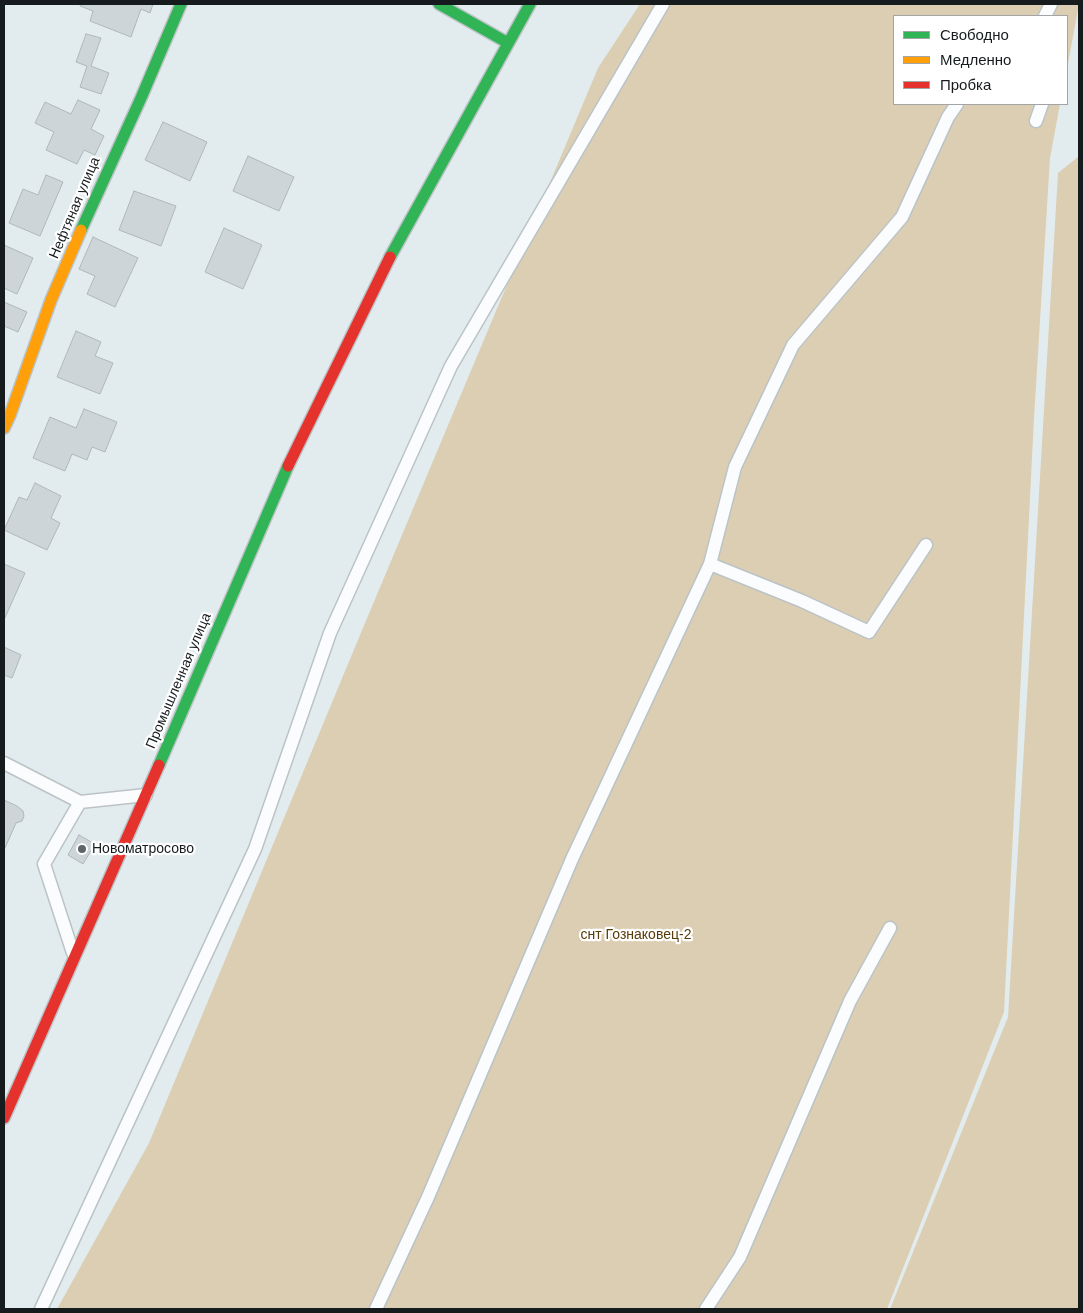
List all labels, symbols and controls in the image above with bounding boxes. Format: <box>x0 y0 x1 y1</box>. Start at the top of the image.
legend <box>893 15 1068 105</box>
text: Свободно <box>940 26 1009 43</box>
text: Медленно <box>940 51 1011 68</box>
text: Пробка <box>940 76 991 93</box>
street label: Нефтяная улица <box>46 155 104 261</box>
street label: Промышленная улица <box>143 611 215 751</box>
place label: Новоматросово <box>92 841 194 857</box>
marker: Новоматросово <box>76 843 88 855</box>
park label: снт Гознаковец-2 <box>581 927 691 943</box>

